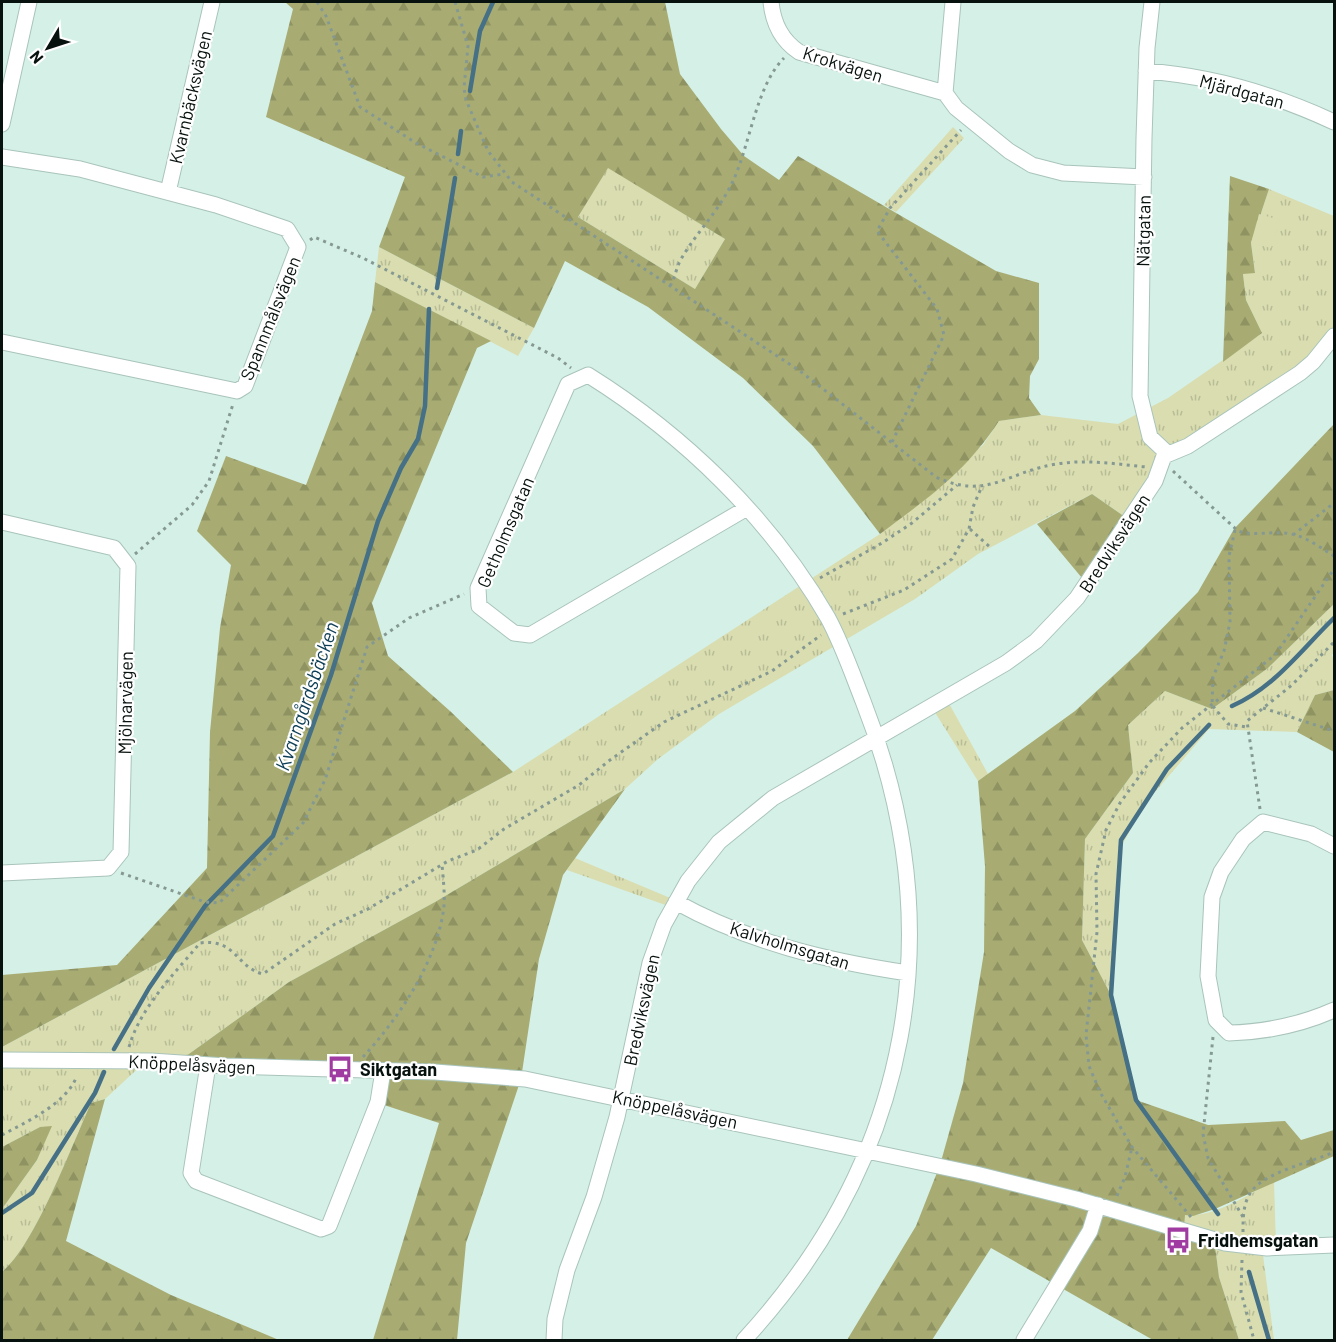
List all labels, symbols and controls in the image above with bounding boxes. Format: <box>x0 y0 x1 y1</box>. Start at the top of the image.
north arrow <box>18 18 78 78</box>
street label: Kvarnbäcksvägen <box>164 28 216 166</box>
street label: Krokvägen <box>800 41 886 87</box>
text: N <box>25 48 47 68</box>
street label: Mjärdgatan <box>1197 69 1287 113</box>
street label: Nätgatan <box>1131 195 1155 267</box>
street label: Spannmålsvägen <box>235 253 305 383</box>
street label: Getholmsgatan <box>472 473 538 591</box>
street label: Bredviksvägen <box>1074 489 1154 597</box>
water label: Kvarngårdsbäcken <box>269 618 343 774</box>
street label: Mjölnarvägen <box>113 651 137 755</box>
street label: Kalvholmsgatan <box>727 916 853 974</box>
street label: Bredviksvägen <box>618 952 664 1068</box>
street label: Knöppelåsvägen <box>128 1050 256 1078</box>
bus stop icon: Siktgatan <box>325 1054 355 1084</box>
place label: Siktgatan <box>360 1058 437 1080</box>
street label: Knöppelåsvägen <box>610 1085 740 1133</box>
bus stop icon: Fridhemsgatan <box>1163 1225 1193 1255</box>
place label: Fridhemsgatan <box>1198 1229 1318 1251</box>

